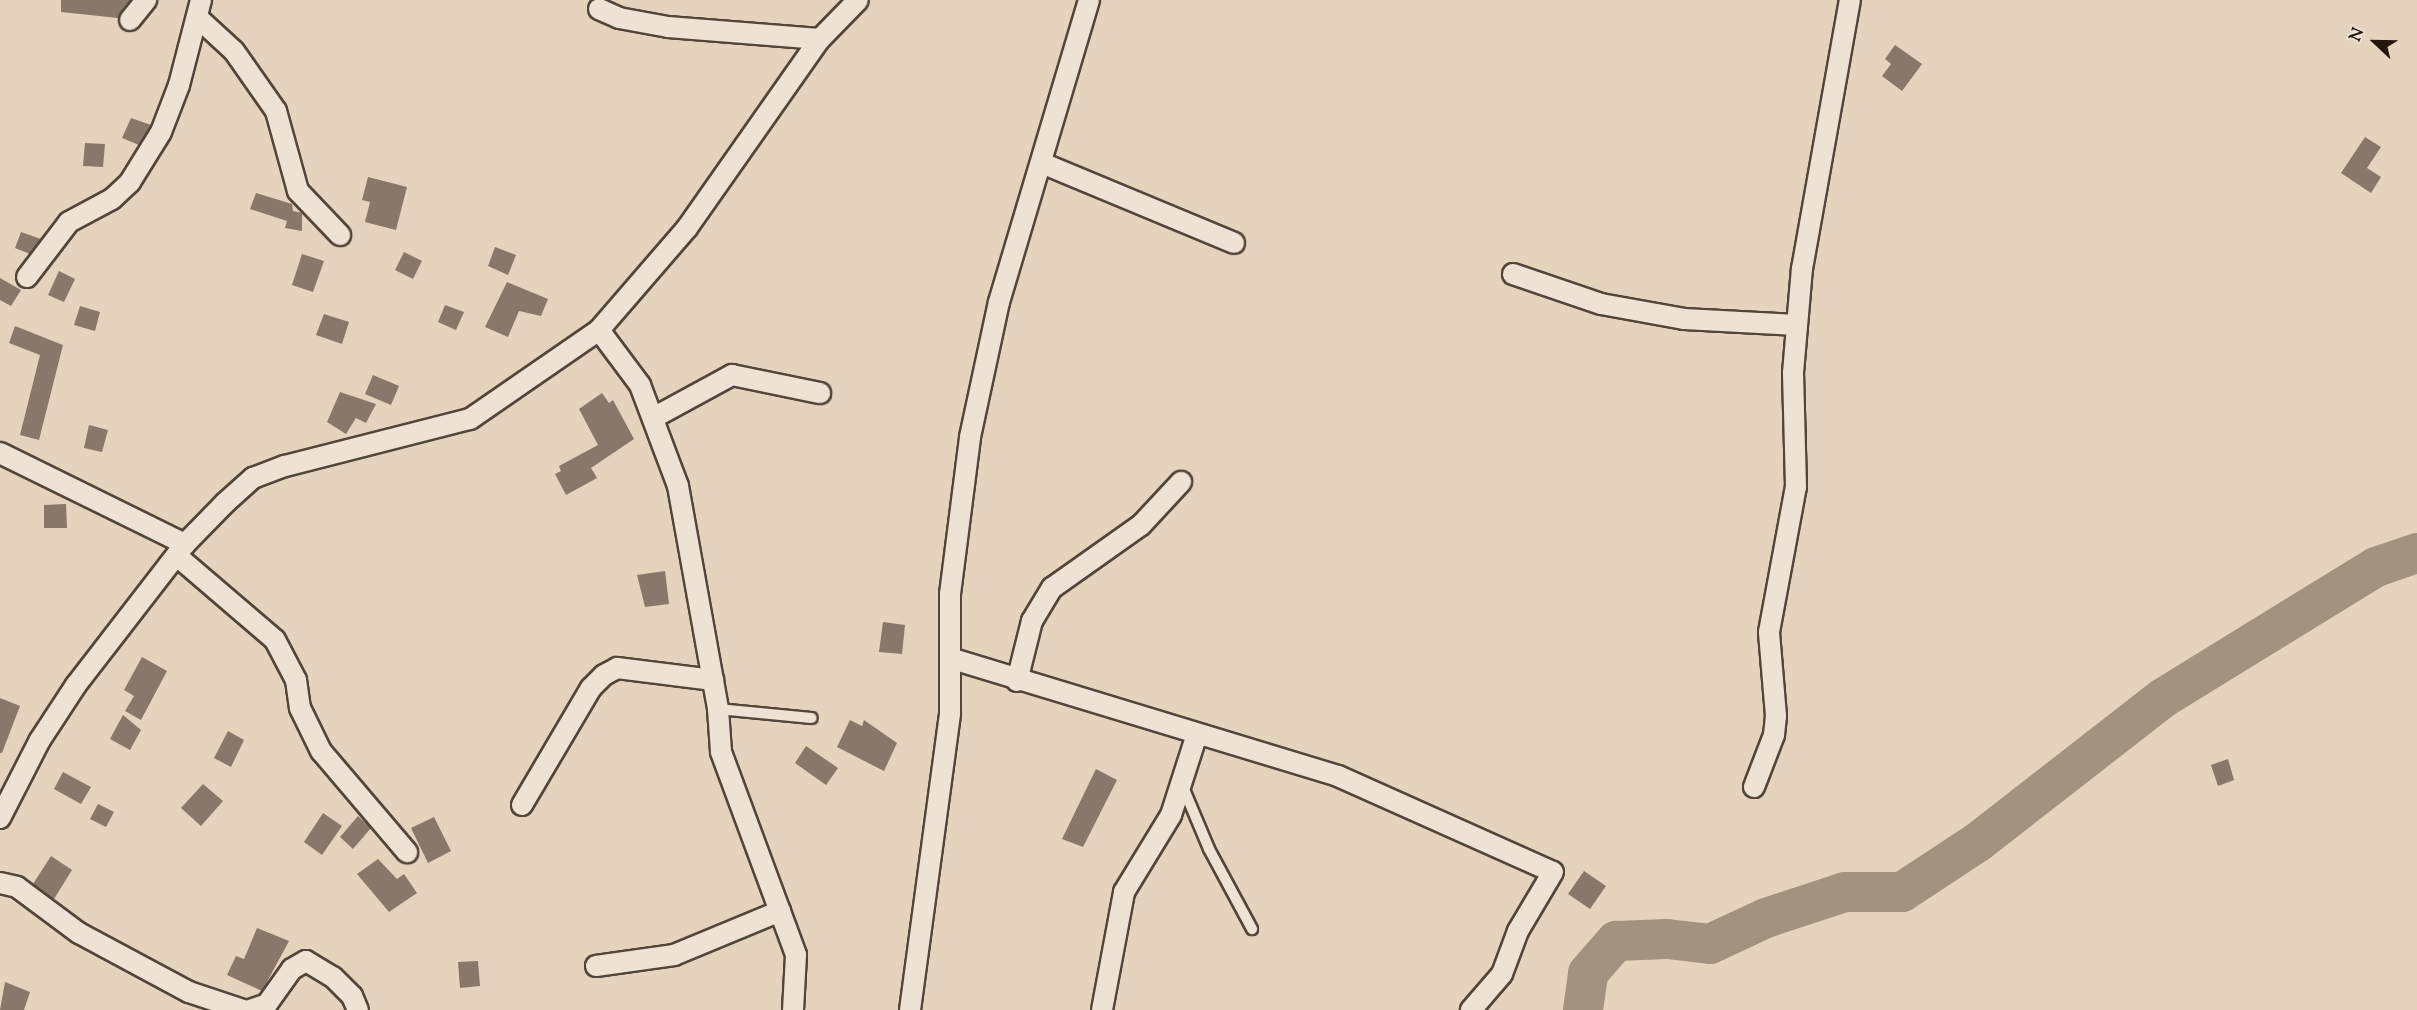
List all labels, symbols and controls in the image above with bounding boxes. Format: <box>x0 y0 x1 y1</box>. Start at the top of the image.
north arrow <box>2345 12 2405 72</box>
text: N <box>2345 25 2371 45</box>

